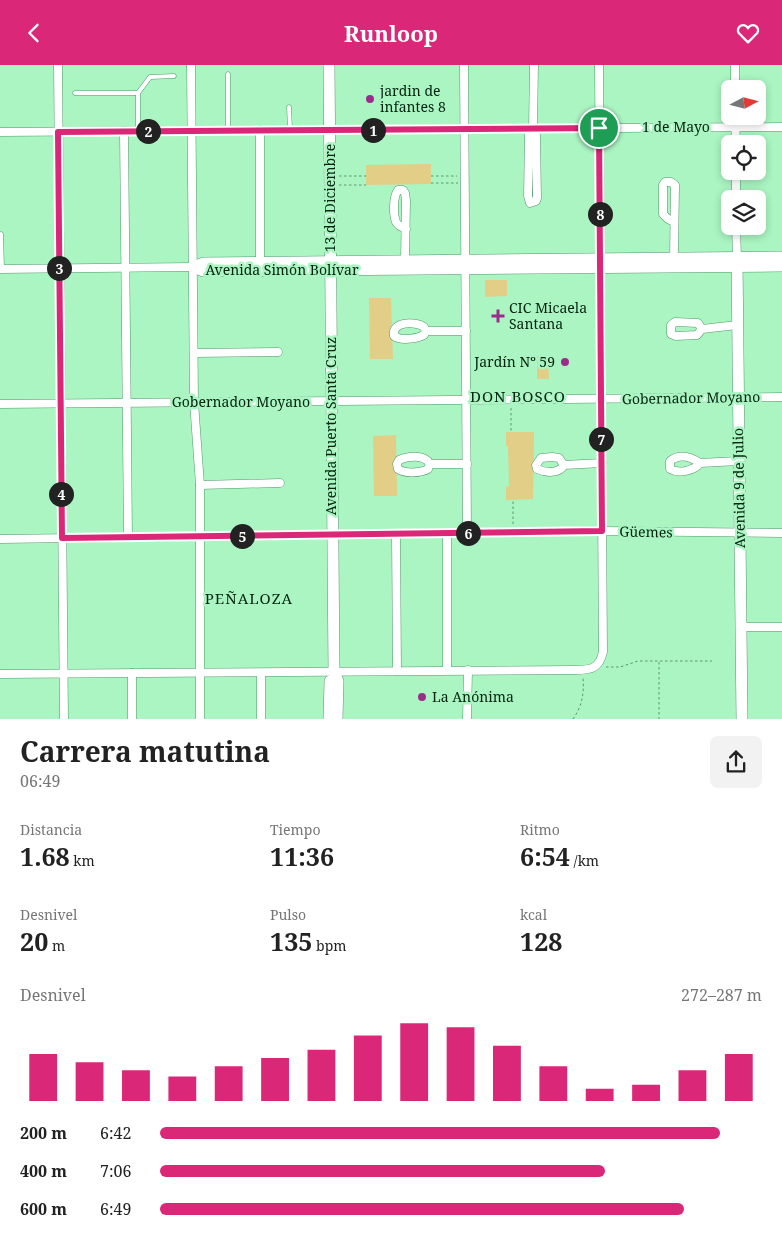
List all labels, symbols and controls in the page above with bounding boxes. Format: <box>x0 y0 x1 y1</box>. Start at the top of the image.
text: Runloop <box>344 18 438 48</box>
icon: back <box>20 19 48 47</box>
icon: heart <box>734 19 762 47</box>
north arrow <box>721 80 766 125</box>
map controls <box>721 80 766 235</box>
place label: jardin de infantes 8 <box>379 81 446 116</box>
marker: jardin de infantes 8 <box>364 93 376 105</box>
pin <box>578 107 620 149</box>
icon: arrive <box>585 114 613 142</box>
pin: 1 <box>360 117 386 143</box>
street label: 1 de Mayo <box>642 117 710 136</box>
pin: 2 <box>136 119 160 143</box>
text: 1 <box>370 121 377 140</box>
text: 2 <box>145 122 152 141</box>
button: locate <box>721 135 766 180</box>
street label: 13 de Diciembre <box>320 144 339 252</box>
button: layers <box>721 190 766 235</box>
pin: 8 <box>588 201 612 227</box>
text: 8 <box>597 205 604 224</box>
pin: 3 <box>46 255 72 281</box>
text: 3 <box>56 259 63 278</box>
street label: Avenida Simón Bolívar <box>206 260 359 279</box>
place label: CIC Micaela Santana <box>509 298 587 333</box>
marker: CIC Micaela Santana <box>491 309 505 323</box>
street label: Avenida Puerto Santa Cruz <box>321 337 340 515</box>
place label: Jardín Nº 59 <box>473 352 555 371</box>
marker: Jardín Nº 59 <box>559 356 571 368</box>
district label: DON BOSCO <box>470 386 566 406</box>
street label: Gobernador Moyano <box>622 387 760 408</box>
street label: Gobernador Moyano <box>172 392 310 411</box>
pin: 7 <box>588 427 614 451</box>
street label: Avenida 9 de Julio <box>728 428 749 548</box>
text: 7 <box>598 430 605 449</box>
pin: 4 <box>48 481 74 507</box>
text: 4 <box>58 485 65 504</box>
pin: 6 <box>456 521 480 545</box>
street label: Güemes <box>619 522 673 541</box>
pin: 5 <box>230 523 254 549</box>
text: 6 <box>465 524 472 543</box>
text: 5 <box>239 527 246 546</box>
district label: PEÑALOZA <box>205 588 293 608</box>
place label: La Anónima <box>432 687 514 706</box>
marker: La Anónima <box>416 691 428 703</box>
text: Carrera matutina <box>20 732 270 770</box>
button: share <box>710 736 762 788</box>
text: 06:49 <box>20 770 60 792</box>
text: Distancia <box>20 820 82 839</box>
text: Tiempo <box>270 820 320 839</box>
text: Ritmo <box>520 820 560 839</box>
text: 1.68 <box>20 839 70 873</box>
text: 11:36 <box>270 839 334 873</box>
text: 6:54 <box>520 839 570 873</box>
text: km <box>70 851 95 870</box>
text: /km <box>570 851 599 870</box>
text: Desnivel <box>20 905 77 924</box>
text: Pulso <box>270 905 306 924</box>
text: kcal <box>520 905 547 924</box>
text: 20 <box>20 924 48 958</box>
text: 135 <box>270 924 312 958</box>
text: 128 <box>520 924 562 958</box>
text: m <box>48 936 65 955</box>
text: bpm <box>312 936 346 955</box>
text: Desnivel <box>20 984 86 1006</box>
text: 272–287 m <box>681 984 762 1006</box>
text: 200 m <box>20 1122 67 1144</box>
text: 6:42 <box>100 1122 131 1144</box>
text: 400 m <box>20 1160 67 1182</box>
text: 7:06 <box>100 1160 131 1182</box>
text: 600 m <box>20 1198 67 1220</box>
text: 6:49 <box>100 1198 131 1220</box>

